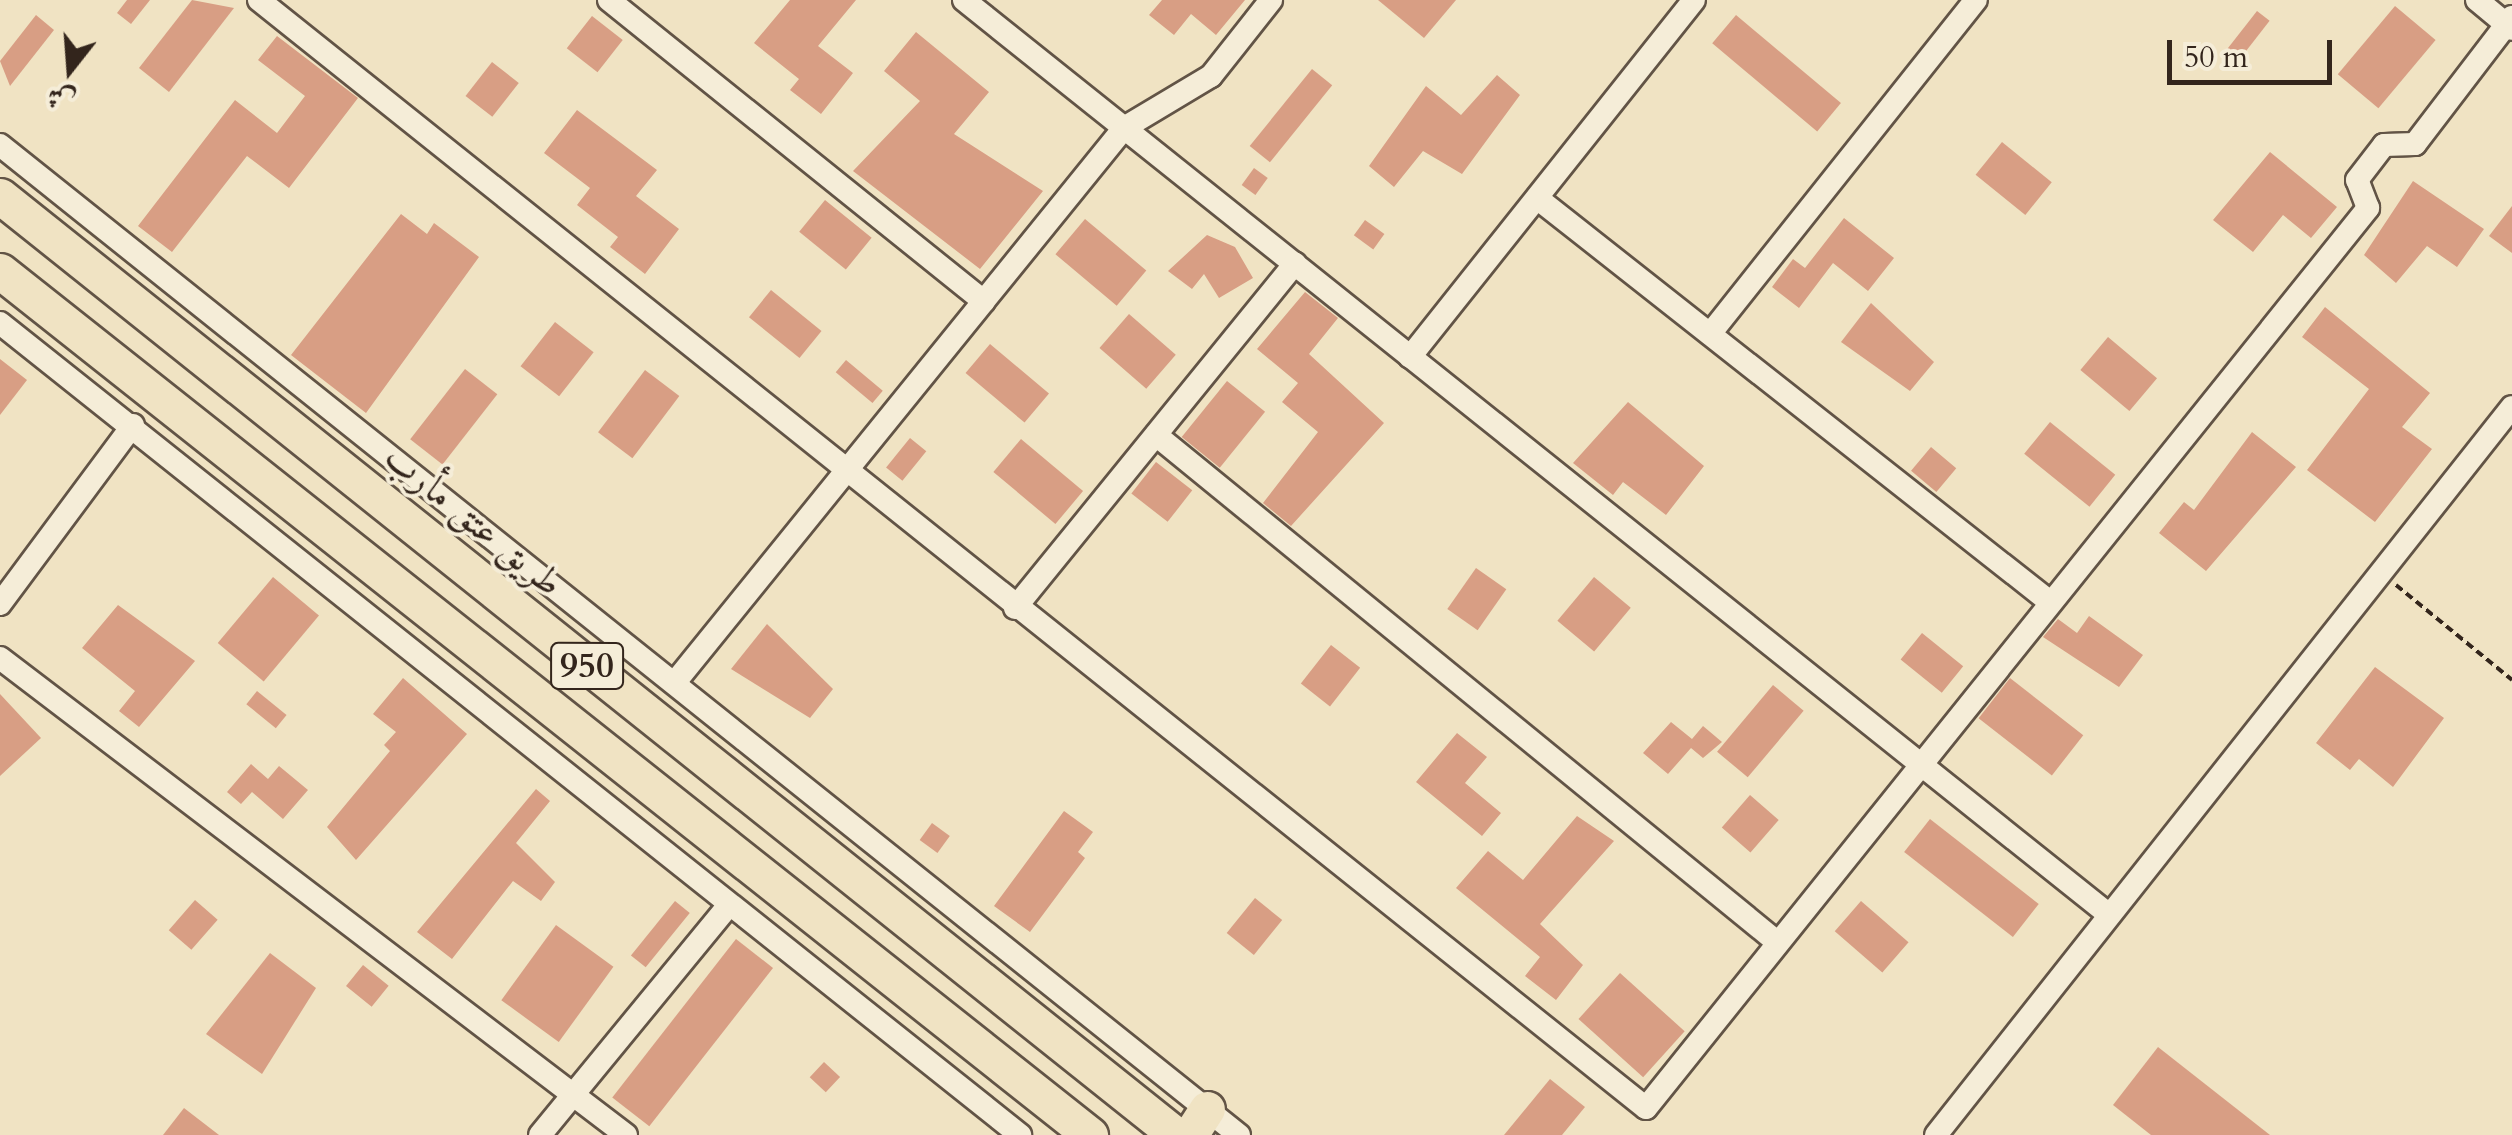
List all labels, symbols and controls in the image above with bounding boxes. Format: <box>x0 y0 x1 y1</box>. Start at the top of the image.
north arrow <box>20 20 120 120</box>
scale bar <box>2172 20 2337 82</box>
text: 50 m <box>2184 37 2248 78</box>
text: ش <box>42 76 80 121</box>
street label: طريق عتق مأرب <box>375 435 571 607</box>
road number: 950 <box>550 636 624 696</box>

